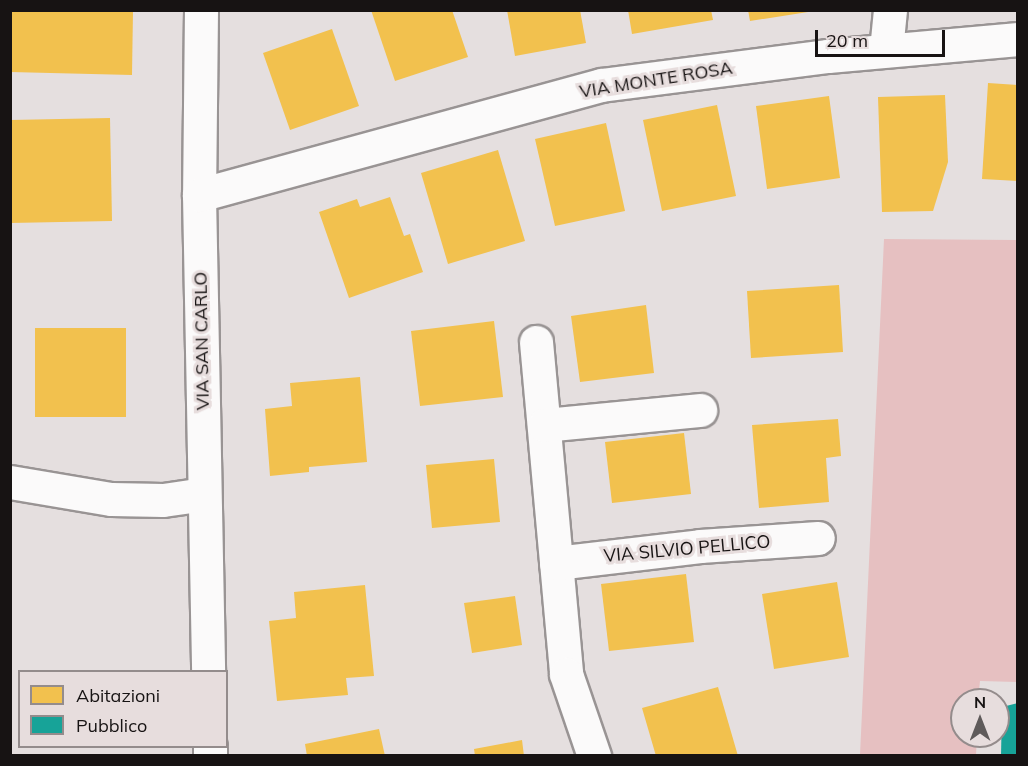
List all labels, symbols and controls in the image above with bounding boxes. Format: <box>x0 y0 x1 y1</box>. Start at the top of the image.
scale bar <box>818 18 948 56</box>
text: 20 m <box>826 29 868 52</box>
street label: VIA MONTE ROSA <box>578 57 734 103</box>
street label: VIA SAN CARLO <box>190 272 214 410</box>
street label: VIA SILVIO PELLICO <box>603 531 771 567</box>
legend <box>18 670 228 748</box>
text: Abitazioni <box>76 684 160 707</box>
north arrow <box>950 688 1010 748</box>
text: N <box>974 692 986 712</box>
text: Pubblico <box>76 714 147 737</box>

